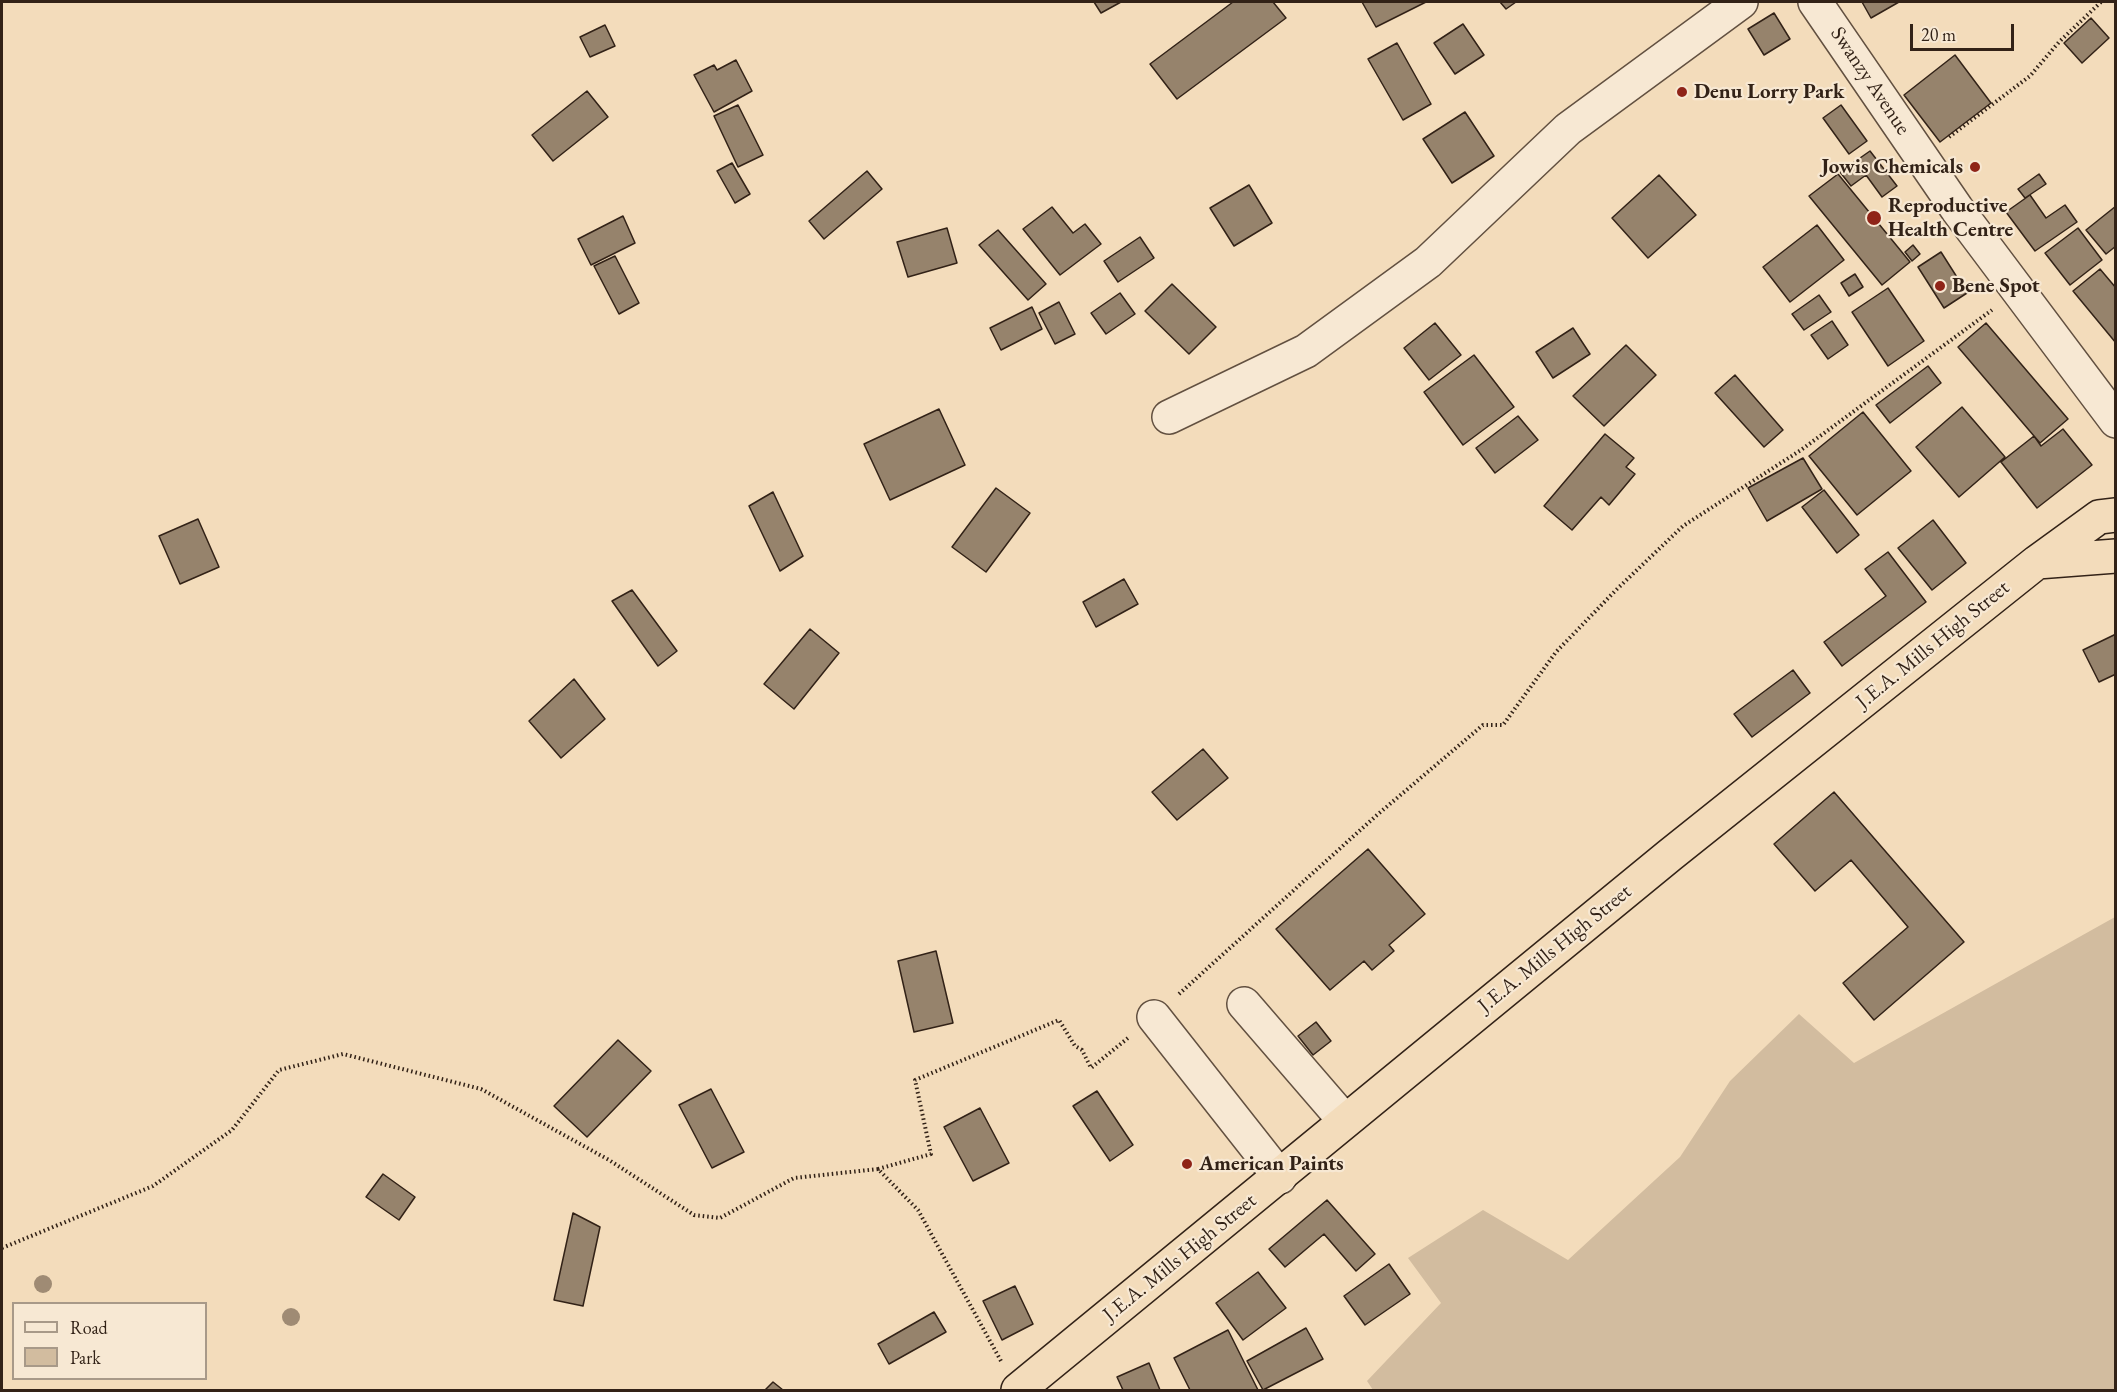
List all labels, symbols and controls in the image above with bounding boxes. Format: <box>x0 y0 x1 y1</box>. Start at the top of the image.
scale bar <box>1913 12 2016 50</box>
street label: Swanzy Avenue <box>1825 22 1915 140</box>
text: 20 m <box>1921 23 1956 46</box>
place label: Denu Lorry Park <box>1694 79 1845 105</box>
marker: Denu Lorry Park <box>1675 85 1689 99</box>
place label: Jowis Chemicals <box>1821 154 1963 180</box>
marker: Jowis Chemicals <box>1968 160 1982 174</box>
place label: Reproductive Health Centre <box>1888 193 2013 243</box>
marker: Reproductive Health Centre <box>1865 209 1883 227</box>
place label: Bene Spot <box>1952 273 2040 299</box>
marker: Bene Spot <box>1933 279 1947 293</box>
street label: J.E.A. Mills High Street <box>1851 575 2015 715</box>
street label: J.E.A. Mills High Street <box>1473 879 1637 1019</box>
place label: American Paints <box>1199 1151 1344 1177</box>
marker: American Paints <box>1180 1157 1194 1171</box>
street label: J.E.A. Mills High Street <box>1098 1188 1262 1328</box>
legend <box>12 1302 207 1380</box>
text: Road <box>70 1316 108 1339</box>
text: Park <box>70 1346 101 1369</box>

